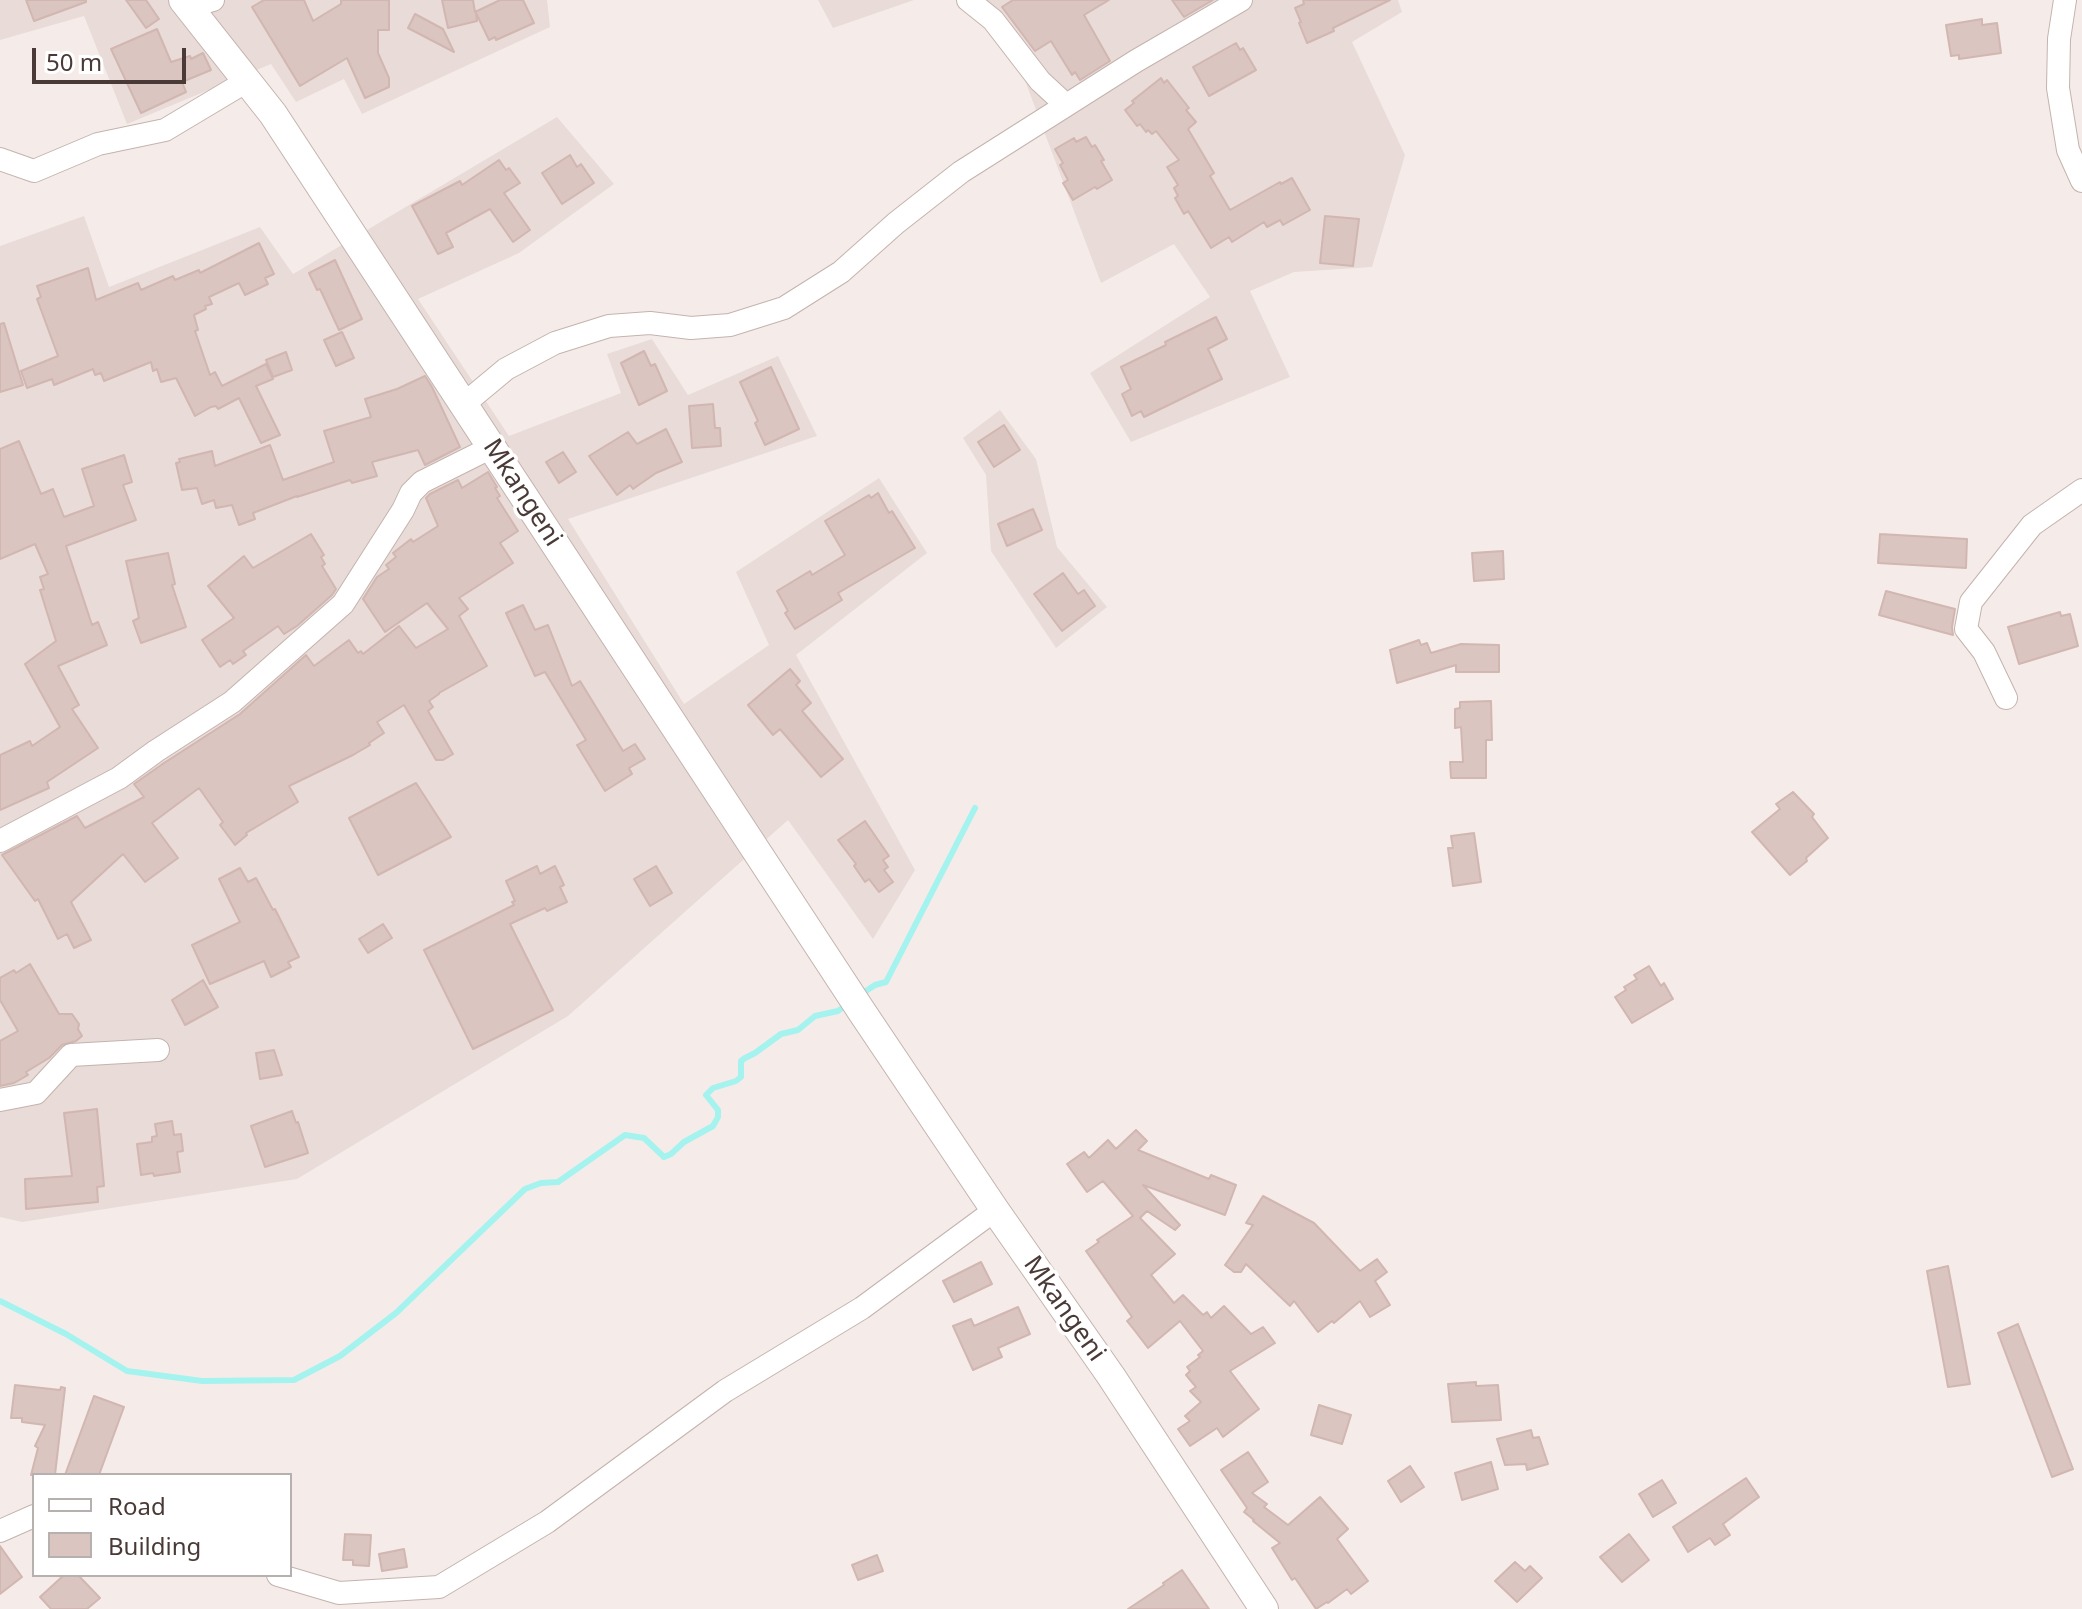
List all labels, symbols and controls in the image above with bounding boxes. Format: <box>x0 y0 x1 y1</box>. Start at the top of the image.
scale bar <box>36 32 190 82</box>
text: 50 m <box>46 45 102 78</box>
street label: Mkangeni <box>476 434 568 552</box>
street label: Mkangeni <box>1016 1250 1112 1368</box>
legend <box>32 1473 292 1577</box>
text: Road <box>108 1489 166 1522</box>
text: Building <box>108 1529 201 1562</box>

